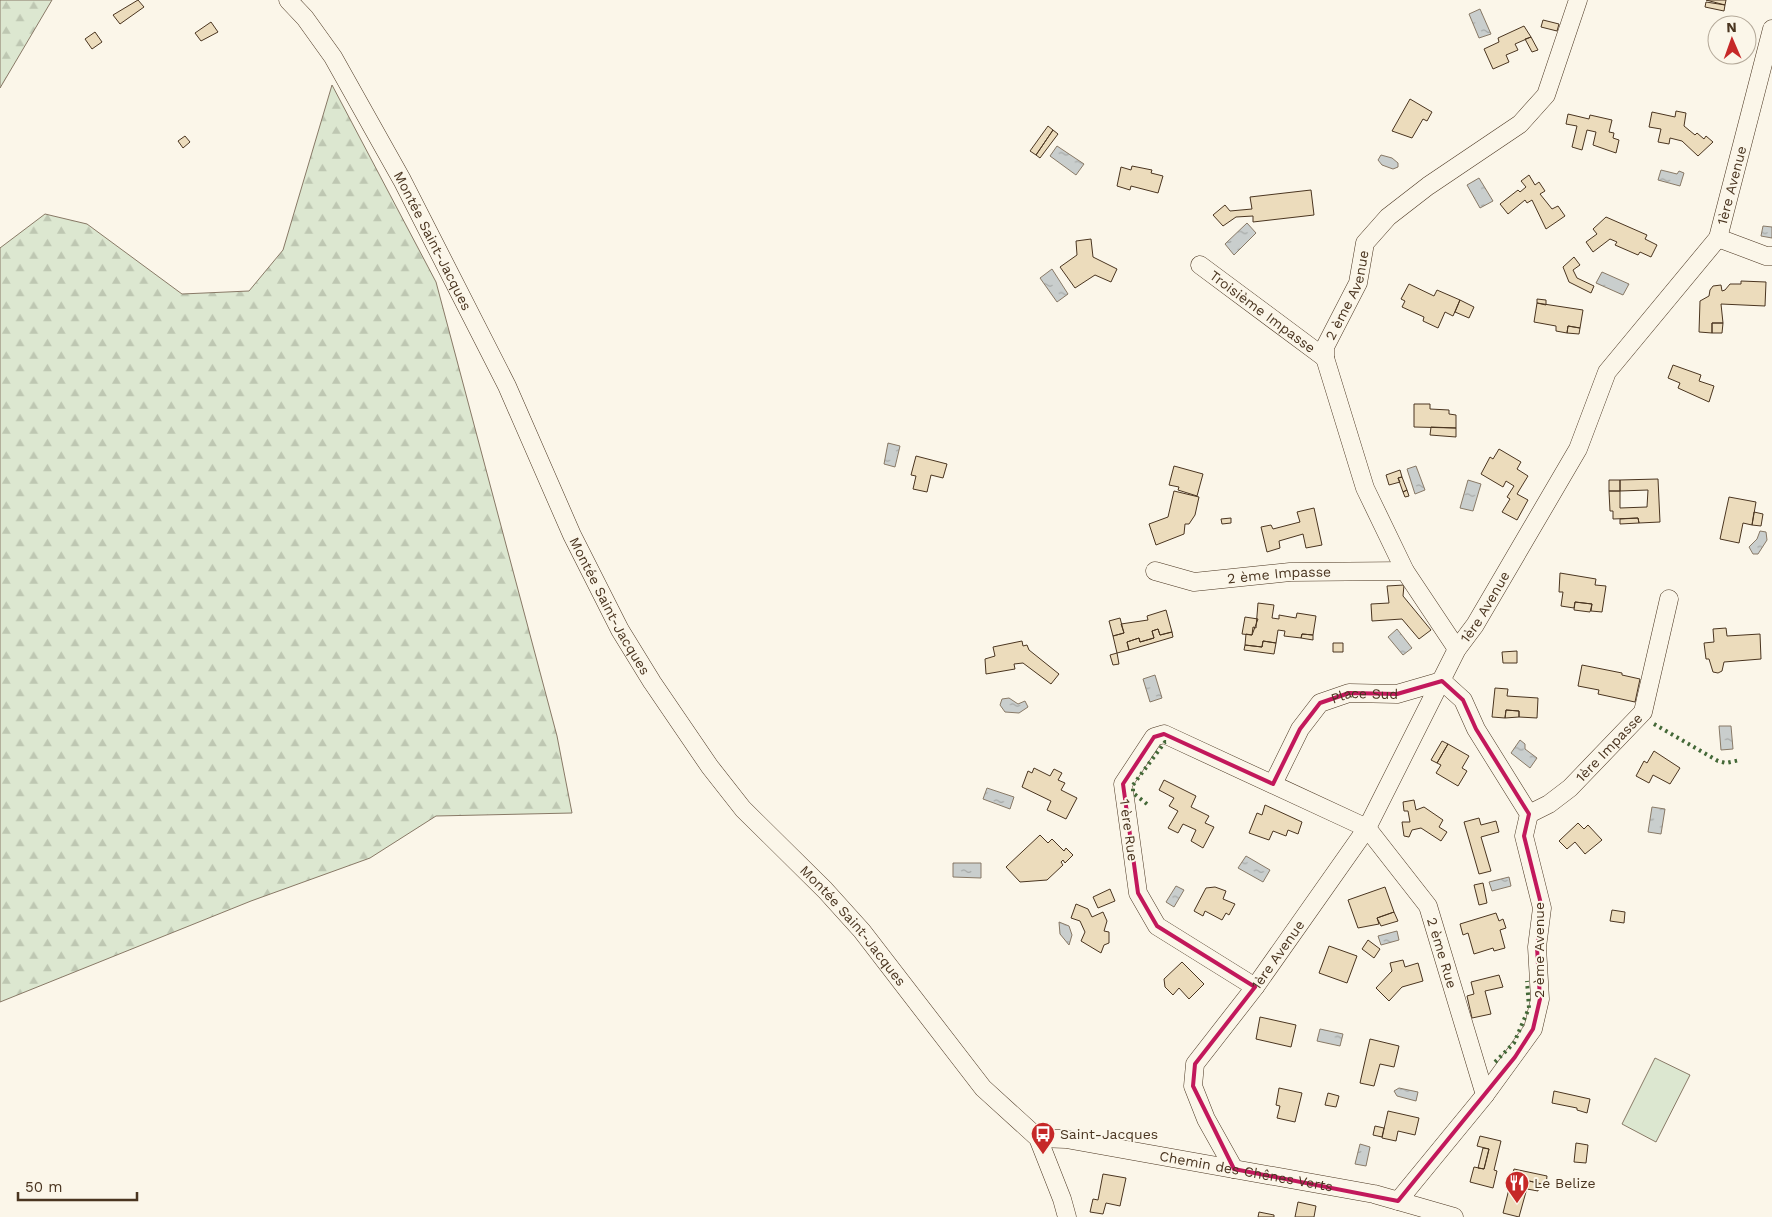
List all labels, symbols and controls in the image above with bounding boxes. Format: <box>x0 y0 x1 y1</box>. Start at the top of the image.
north arrow <box>1707 15 1757 65</box>
text: N <box>1726 19 1737 35</box>
street label: 1ère Avenue <box>1714 144 1749 226</box>
street label: Montée Saint-Jacques <box>391 168 475 313</box>
street label: 2 ème Avenue <box>1322 249 1372 343</box>
street label: Troisième Impasse <box>1207 267 1319 356</box>
street label: Montée Saint-Jacques <box>566 534 654 678</box>
street label: 2 ème Impasse <box>1226 564 1331 587</box>
street label: 1ère Avenue <box>1457 568 1513 646</box>
street label: Place Sud <box>1329 685 1398 707</box>
street label: 1ère Impasse <box>1572 710 1646 785</box>
street label: 1 ère Rue <box>1117 798 1141 862</box>
street label: Montée Saint-Jacques <box>797 862 909 989</box>
street label: 2 ème Avenue <box>1531 902 1547 998</box>
street label: 2 ème Rue <box>1424 916 1460 990</box>
street label: 1ère Avenue <box>1248 917 1308 992</box>
bus stop icon: Saint-Jacques <box>1030 1121 1056 1155</box>
place label: Saint-Jacques <box>1060 1126 1158 1142</box>
street label: Chemin des Chênes Verts <box>1158 1148 1334 1194</box>
scale bar <box>18 1170 136 1202</box>
restaurant icon: Le Belize <box>1504 1170 1530 1204</box>
place label: Le Belize <box>1534 1175 1596 1191</box>
text: 50 m <box>25 1178 62 1196</box>

